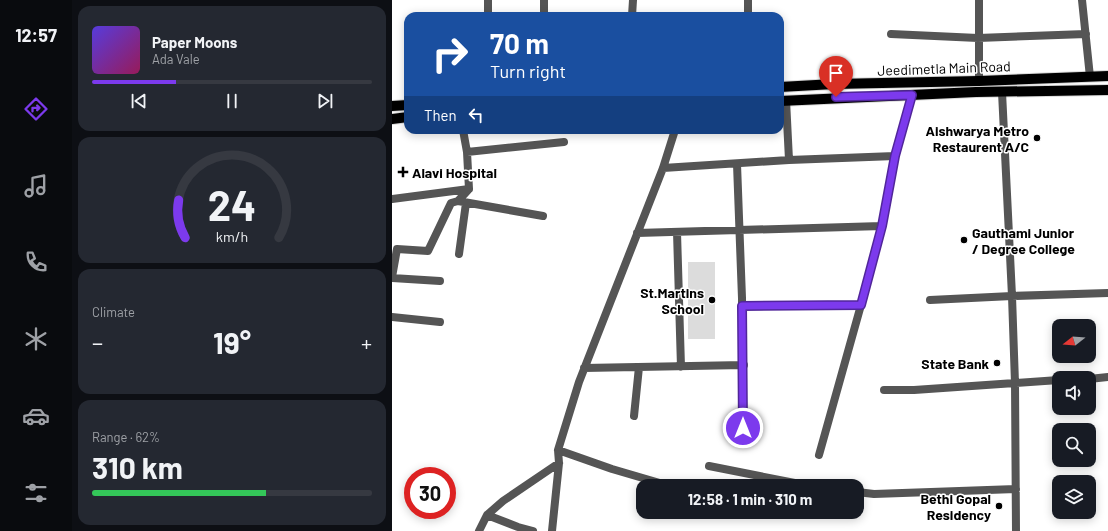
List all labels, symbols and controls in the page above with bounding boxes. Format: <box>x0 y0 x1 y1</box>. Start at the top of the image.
text: 12:57 <box>15 24 57 46</box>
text: 70 m <box>490 26 549 60</box>
icon: right <box>424 28 476 80</box>
text: Paper Moons <box>152 33 237 51</box>
text: Ada Vale <box>152 51 200 67</box>
pin <box>819 56 853 97</box>
street label: Jeedimetla Main Road <box>877 57 1011 79</box>
text: Turn right <box>490 60 566 82</box>
icon: arrive <box>825 62 847 84</box>
icon: previous <box>128 90 150 112</box>
icon: pause <box>221 90 243 112</box>
icon: next <box>314 90 336 112</box>
icon: directions <box>22 95 50 123</box>
icon: left <box>465 104 487 126</box>
text: Then <box>424 106 457 124</box>
place label: Aishwarya Metro Restaurent A/C <box>926 122 1029 155</box>
marker: Aishwarya Metro Restaurent A/C <box>1032 133 1042 143</box>
place label: Alavi Hospital <box>412 164 497 181</box>
marker: Alavi Hospital <box>397 166 409 178</box>
icon: music <box>22 172 50 200</box>
text: 24 <box>208 179 256 229</box>
place label: Gauthami Junior / Degree College <box>972 224 1075 257</box>
text: km/h <box>216 227 248 244</box>
marker: Gauthami Junior / Degree College <box>959 235 969 245</box>
icon: phone <box>22 248 50 276</box>
place label: St.Martins School <box>640 284 704 317</box>
marker: St.Martins School <box>707 295 717 305</box>
text: Climate <box>92 304 135 320</box>
north arrow <box>1052 319 1096 363</box>
map controls <box>1052 319 1096 519</box>
text: 19° <box>213 324 251 360</box>
icon: climate <box>22 325 50 353</box>
text: − <box>92 329 103 355</box>
text: + <box>361 329 372 355</box>
place label: State Bank <box>921 355 990 372</box>
marker: State Bank <box>992 358 1002 368</box>
button: sound <box>1052 371 1096 415</box>
icon: car <box>22 402 50 430</box>
position arrow <box>722 407 764 449</box>
button: search <box>1052 423 1096 467</box>
text: Range · 62% <box>92 429 160 445</box>
text: 310 km <box>92 449 183 485</box>
speed limit sign: 30 <box>404 467 456 519</box>
button: layers <box>1052 475 1096 519</box>
icon: filters <box>22 479 50 507</box>
text: 12:58 · 1 min · 310 m <box>688 490 812 508</box>
place label: Bethi Gopal Residency <box>920 490 991 523</box>
marker: Bethi Gopal Residency <box>994 501 1004 511</box>

